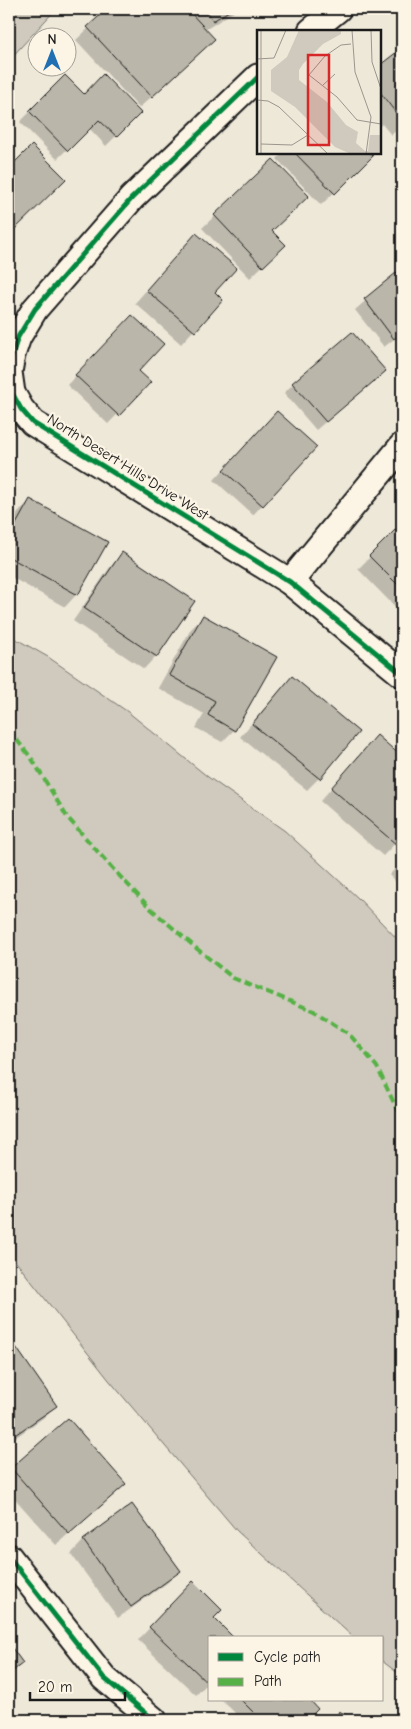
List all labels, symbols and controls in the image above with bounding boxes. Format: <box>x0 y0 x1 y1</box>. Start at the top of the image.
north arrow <box>28 28 78 78</box>
inset map <box>257 30 381 154</box>
text: N <box>47 31 57 48</box>
street label: North Desert Hills Drive West <box>44 410 212 524</box>
legend <box>208 1636 384 1702</box>
text: Cycle path <box>254 1648 321 1666</box>
scale bar <box>30 1669 125 1701</box>
text: Path <box>254 1672 282 1690</box>
text: 20 m <box>38 1678 72 1696</box>

